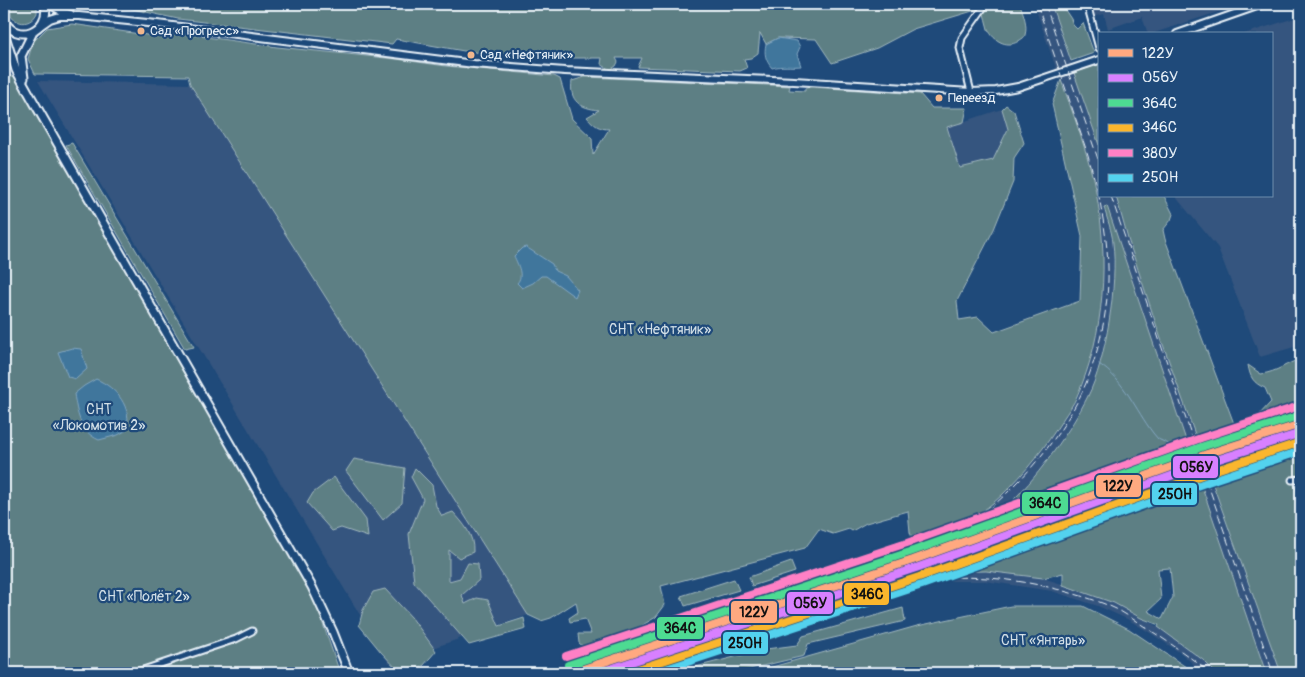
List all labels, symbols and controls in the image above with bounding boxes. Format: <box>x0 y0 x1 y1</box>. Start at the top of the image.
place label: Сад «Прогресс» <box>150 23 239 39</box>
marker: Сад «Прогресс» <box>136 26 146 36</box>
legend <box>1098 32 1272 198</box>
text: 122У <box>1142 44 1174 63</box>
place label: Сад «Нефтяник» <box>480 47 574 63</box>
marker: Сад «Нефтяник» <box>466 50 476 60</box>
text: 056У <box>1142 68 1178 87</box>
place label: Переезд <box>948 90 995 106</box>
marker: Переезд <box>934 93 944 103</box>
text: 364С <box>1142 94 1177 113</box>
text: 346С <box>1142 118 1177 137</box>
text: 380У <box>1142 144 1177 163</box>
text: 250Н <box>1142 168 1178 187</box>
park label: СНТ «Нефтяник» <box>609 321 711 338</box>
park label: СНТ «Локомотив 2» <box>53 401 145 434</box>
line badge: 056У <box>1172 455 1219 479</box>
text: 056У <box>1179 459 1213 476</box>
line badge: 122У <box>1095 474 1142 498</box>
text: 122У <box>1103 478 1133 495</box>
line badge: 250Н <box>1151 482 1198 506</box>
text: 250Н <box>1158 486 1192 503</box>
line badge: 364С <box>1021 491 1069 515</box>
text: 364С <box>1029 495 1062 512</box>
line badge: 346С <box>843 582 890 606</box>
text: 346С <box>851 586 884 603</box>
park label: СНТ «Полёт 2» <box>98 588 190 605</box>
line badge: 056У <box>786 591 834 615</box>
text: 056У <box>793 595 827 612</box>
line badge: 122У <box>730 600 778 624</box>
text: 122У <box>739 604 769 621</box>
line badge: 364С <box>656 616 704 640</box>
text: 364С <box>664 620 697 637</box>
line badge: 250Н <box>722 631 769 655</box>
park label: СНТ «Янтарь» <box>1001 632 1085 649</box>
text: 250Н <box>728 635 762 652</box>

